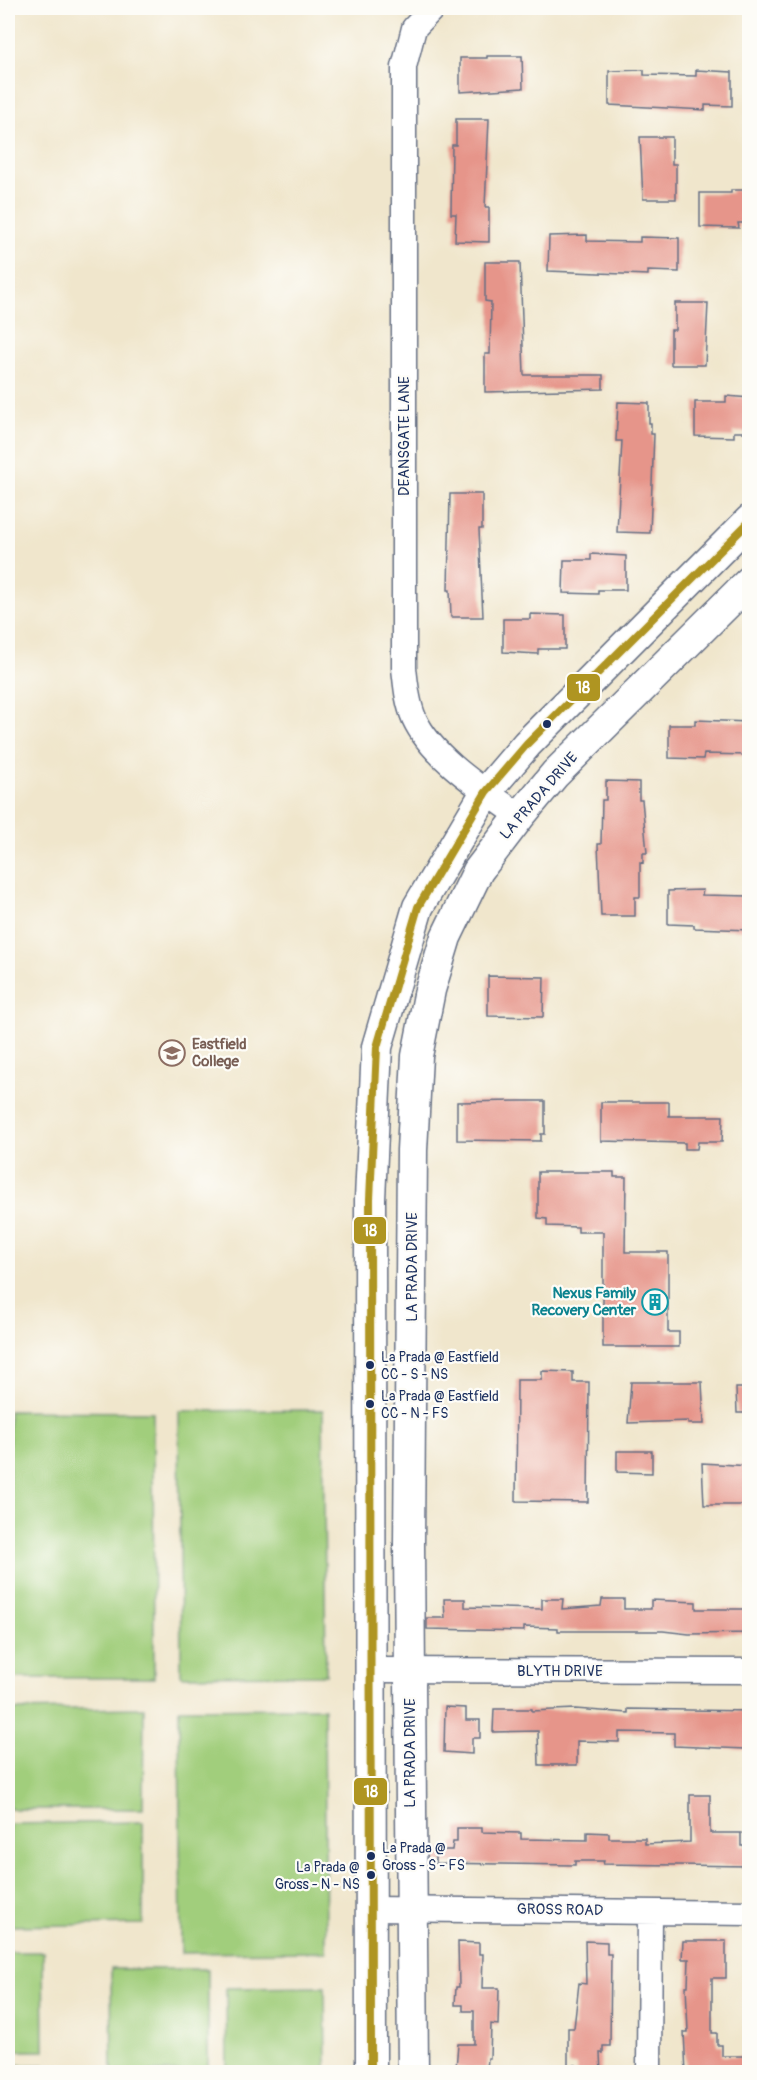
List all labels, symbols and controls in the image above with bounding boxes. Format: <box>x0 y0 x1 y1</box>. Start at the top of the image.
street label: DEANSGATE LANE <box>395 376 414 496</box>
line badge: 18 <box>566 673 601 702</box>
text: 18 <box>576 678 590 698</box>
unlabelled marker <box>541 718 553 730</box>
street label: LA PRADA DRIVE <box>496 748 582 844</box>
place label: Eastfield College <box>192 1035 247 1071</box>
school or university icon: Eastfield College <box>157 1038 187 1068</box>
street label: LA PRADA DRIVE <box>403 1212 422 1322</box>
line badge: 18 <box>353 1216 387 1245</box>
text: 18 <box>363 1221 377 1241</box>
place label: Nexus Family Recovery Center <box>532 1284 637 1320</box>
building icon: Nexus Family Recovery Center <box>640 1287 670 1317</box>
place label: La Prada @ Eastfield CC - S - NS <box>381 1349 499 1383</box>
marker: La Prada @ Eastfield CC - S - NS <box>364 1359 376 1371</box>
place label: La Prada @ Eastfield CC - N - FS <box>381 1388 499 1422</box>
marker: La Prada @ Eastfield CC - N - FS <box>364 1398 376 1410</box>
street label: BLYTH DRIVE <box>517 1662 603 1681</box>
street label: LA PRADA DRIVE <box>401 1698 420 1808</box>
line badge: 18 <box>353 1777 388 1806</box>
text: 18 <box>364 1782 378 1802</box>
place label: La Prada @ Gross - S - FS <box>382 1840 465 1874</box>
marker: La Prada @ Gross - S - FS <box>365 1850 377 1862</box>
place label: La Prada @ Gross - N - NS <box>275 1859 360 1893</box>
marker: La Prada @ Gross - N - NS <box>365 1869 377 1881</box>
street label: GROSS ROAD <box>517 1900 603 1920</box>

